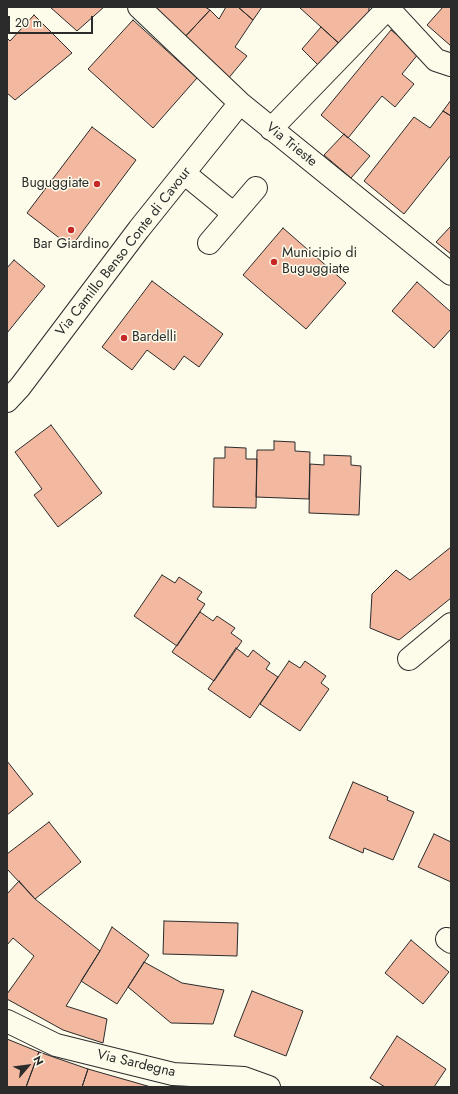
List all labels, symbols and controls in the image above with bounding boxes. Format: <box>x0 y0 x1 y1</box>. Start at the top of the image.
scale bar <box>10 8 95 34</box>
text: 20 m <box>15 14 42 32</box>
street label: Via Trieste <box>262 119 320 171</box>
street label: Via Camillo Benso Conte di Cavour <box>53 164 195 340</box>
place label: Buguggiate <box>22 176 89 192</box>
marker: Buguggiate <box>92 179 102 189</box>
marker: Bar Giardino <box>66 225 76 235</box>
place label: Bar Giardino <box>33 237 109 253</box>
place label: Municipio di Buguggiate <box>282 246 357 278</box>
marker: Municipio di Buguggiate <box>269 257 279 267</box>
place label: Bardelli <box>132 330 177 346</box>
marker: Bardelli <box>119 333 129 343</box>
north arrow <box>8 1046 48 1086</box>
street label: Via Sardegna <box>95 1047 177 1081</box>
text: N <box>29 1053 48 1068</box>

